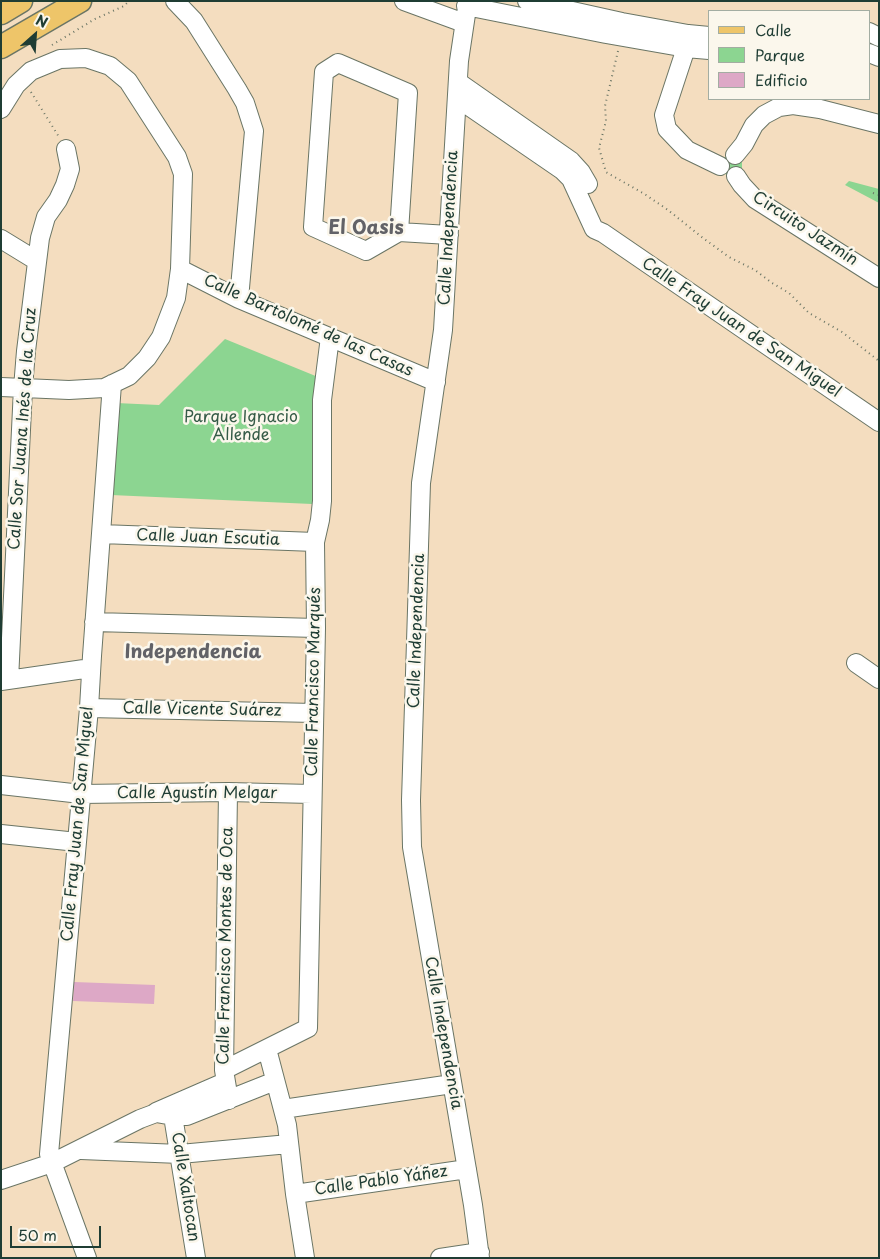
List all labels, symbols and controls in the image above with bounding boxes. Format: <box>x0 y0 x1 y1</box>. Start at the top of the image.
text: N <box>32 9 51 33</box>
north arrow <box>10 10 60 60</box>
legend <box>708 10 870 100</box>
text: Calle <box>755 18 792 41</box>
text: Parque <box>755 43 805 66</box>
text: Edificio <box>755 68 808 91</box>
street label: Calle Independencia <box>435 150 463 306</box>
street label: Circuito Jazmín <box>749 188 861 270</box>
district label: El Oasis <box>328 218 404 240</box>
street label: Calle Fray Juan de San Miguel <box>638 254 844 402</box>
street label: Calle Bartolomé de las Casas <box>200 271 416 381</box>
street label: Calle Sor Juana Inés de la Cruz <box>5 307 41 551</box>
park label: Parque Ignacio Allende <box>184 408 298 446</box>
street label: Calle Juan Escutia <box>136 526 280 550</box>
street label: Calle Independencia <box>405 553 429 709</box>
street label: Calle Francisco Marqués <box>303 587 325 777</box>
district label: Independencia <box>124 642 262 664</box>
street label: Calle Vicente Suárez <box>122 699 282 721</box>
street label: Calle Fray Juan de San Miguel <box>58 706 98 942</box>
street label: Calle Agustín Melgar <box>117 784 277 804</box>
street label: Calle Francisco Montes de Oca <box>214 827 238 1065</box>
street label: Calle Independencia <box>420 955 466 1111</box>
street label: Calle Xaltocan <box>167 1131 203 1243</box>
street label: Calle Pablo Yáñez <box>313 1162 449 1200</box>
scale bar <box>12 1216 104 1248</box>
text: 50 m <box>18 1223 57 1246</box>

